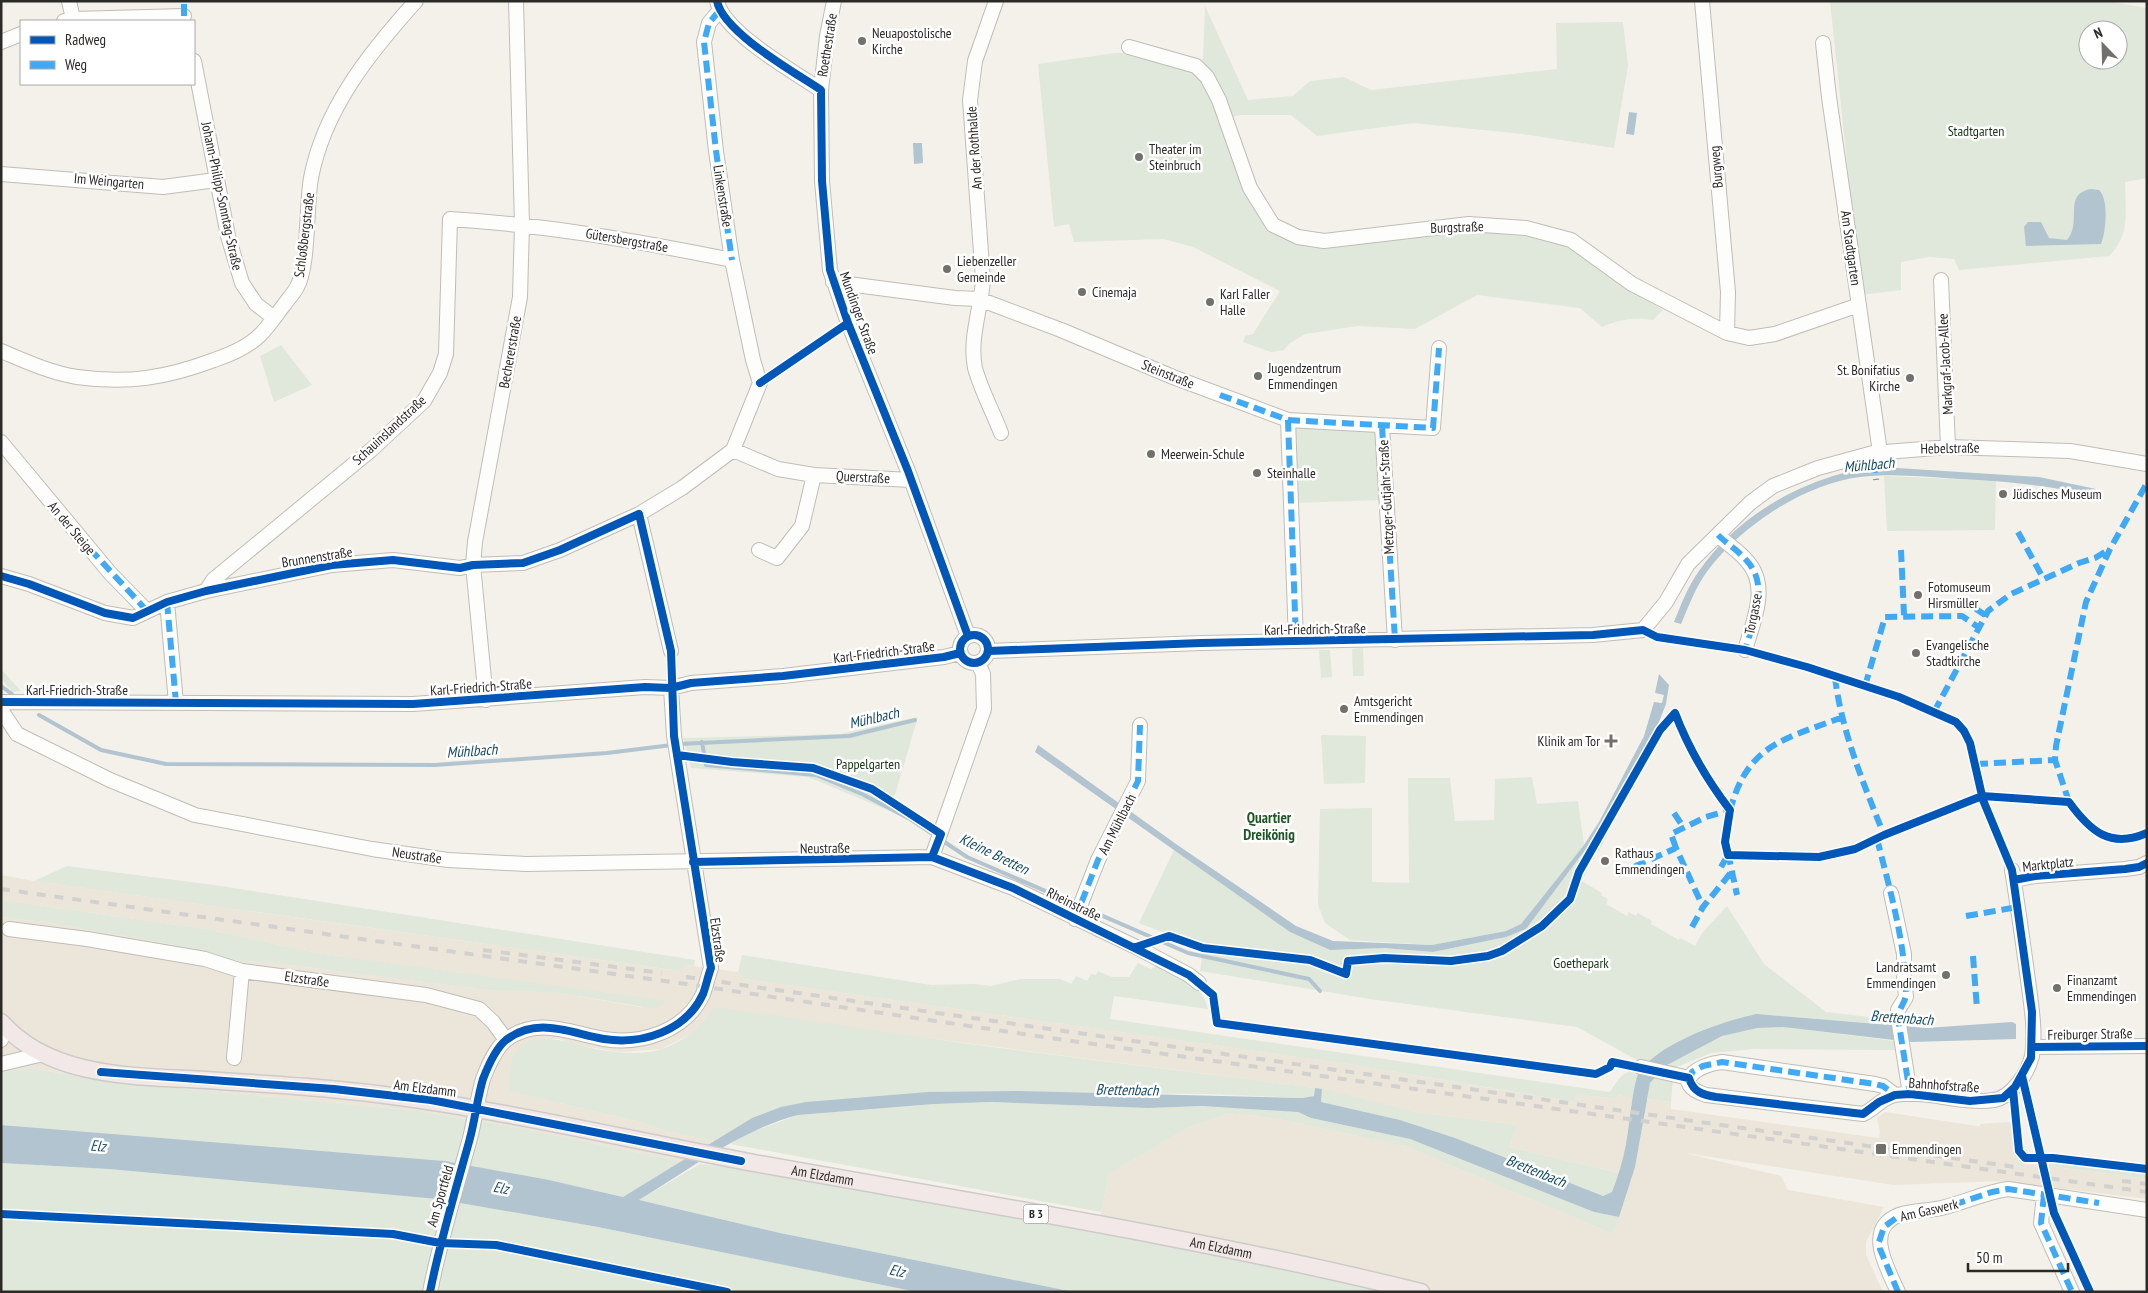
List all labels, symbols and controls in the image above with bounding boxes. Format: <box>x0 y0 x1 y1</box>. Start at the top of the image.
street label: Roethestraße <box>813 12 841 78</box>
legend <box>20 20 195 85</box>
north arrow <box>2078 20 2128 70</box>
text: N <box>2091 23 2105 43</box>
place label: Neuapostolische Kirche <box>872 24 952 58</box>
text: Radweg <box>65 30 106 49</box>
marker: Neuapostolische Kirche <box>856 35 868 47</box>
text: Weg <box>65 55 87 74</box>
street label: An der Rothhalde <box>962 106 986 190</box>
street label: Johann-Philipp-Sonntag-Straße <box>197 119 247 272</box>
park label: Stadtgarten <box>1948 122 2004 140</box>
place label: Theater im Steinbruch <box>1149 140 1201 174</box>
street label: Burgweg <box>1705 145 1727 189</box>
marker: Theater im Steinbruch <box>1133 151 1145 163</box>
street label: Linkenstraße <box>709 164 737 229</box>
street label: Im Weingarten <box>73 169 145 193</box>
street label: Schloßbergstraße <box>290 191 318 279</box>
street label: Am Stadtgarten <box>1837 209 1865 287</box>
street label: Burgstraße <box>1430 217 1484 237</box>
street label: Gütersbergstraße <box>584 224 670 256</box>
place label: Liebenzeller Gemeinde <box>957 252 1017 286</box>
marker: Liebenzeller Gemeinde <box>941 263 953 275</box>
street label: Mundinger Straße <box>836 269 882 357</box>
place label: Cinemaja <box>1092 283 1137 301</box>
place label: Karl Faller Halle <box>1220 285 1270 319</box>
marker: Cinemaja <box>1076 286 1088 298</box>
marker: Karl Faller Halle <box>1204 296 1216 308</box>
street label: Markgraf-Jacob-Allee <box>1933 313 1957 415</box>
street label: Bechererstraße <box>495 314 525 390</box>
street label: Steinstraße <box>1139 355 1197 393</box>
place label: Jugendzentrum Emmendingen <box>1267 359 1341 393</box>
place label: St. Bonifatius Kirche <box>1837 361 1900 395</box>
marker: Jugendzentrum Emmendingen <box>1252 370 1264 382</box>
marker: St. Bonifatius Kirche <box>1904 372 1916 384</box>
street label: Schauinslandstraße <box>348 391 430 469</box>
street label: Hebelstraße <box>1920 438 1980 458</box>
street label: Metzger-Gutjahr-Straße <box>1374 439 1398 555</box>
place label: Meerwein-Schule <box>1161 445 1245 463</box>
marker: Meerwein-Schule <box>1145 448 1157 460</box>
water label: Mühlbach <box>1843 453 1896 476</box>
place label: Steinhalle <box>1267 464 1316 482</box>
street label: Querstraße <box>836 467 891 487</box>
marker: Steinhalle <box>1251 467 1263 479</box>
place label: Jüdisches Museum <box>2012 485 2102 503</box>
marker: Jüdisches Museum <box>1997 488 2009 500</box>
street label: An der Steige <box>44 497 100 559</box>
street label: Brunnenstraße <box>280 542 354 571</box>
place label: Fotomuseum Hirsmüller <box>1928 578 1991 612</box>
marker: Fotomuseum Hirsmüller <box>1912 589 1924 601</box>
street label: Torgasse <box>1740 592 1766 636</box>
street label: Karl-Friedrich-Straße <box>1264 619 1366 639</box>
place label: Evangelische Stadtkirche <box>1926 636 1989 670</box>
street label: Karl-Friedrich-Straße <box>832 637 936 667</box>
marker: Evangelische Stadtkirche <box>1910 647 1922 659</box>
street label: Karl-Friedrich-Straße <box>430 674 533 700</box>
street label: Karl-Friedrich-Straße <box>26 681 128 699</box>
place label: Amtsgericht Emmendingen <box>1354 692 1423 726</box>
water label: Mühlbach <box>847 702 902 732</box>
marker: Amtsgericht Emmendingen <box>1338 703 1350 715</box>
place label: Klinik am Tor <box>1538 732 1600 750</box>
marker: Klinik am Tor <box>1604 734 1618 748</box>
water label: Mühlbach <box>446 739 499 762</box>
park label: Pappelgarten <box>836 755 900 773</box>
street label: Am Mühlbach <box>1094 791 1140 857</box>
district label: Quartier Dreikönig <box>1243 808 1295 844</box>
water label: Kleine Bretten <box>957 829 1033 879</box>
street label: Neustraße <box>800 839 850 857</box>
street label: Neustraße <box>391 843 443 867</box>
place label: Rathaus Emmendingen <box>1615 844 1684 878</box>
street label: Marktplatz <box>2021 852 2075 876</box>
marker: Rathaus Emmendingen <box>1599 855 1611 867</box>
street label: Rheinstraße <box>1044 883 1104 925</box>
street label: Elzstraße <box>706 916 730 964</box>
park label: Goethepark <box>1553 954 1609 972</box>
place label: Landratsamt Emmendingen <box>1867 958 1936 992</box>
street label: Elzstraße <box>283 967 331 991</box>
marker: Landratsamt Emmendingen <box>1940 969 1952 981</box>
place label: Finanzamt Emmendingen <box>2067 971 2136 1005</box>
marker: Finanzamt Emmendingen <box>2051 982 2063 994</box>
water label: Brettenbach <box>1870 1006 1935 1029</box>
street label: Freiburger Straße <box>2047 1024 2133 1044</box>
street label: Bahnhofstraße <box>1908 1074 1980 1096</box>
street label: Am Elzdamm <box>393 1075 457 1101</box>
water label: Brettenbach <box>1095 1079 1160 1100</box>
water label: Elz <box>90 1135 108 1156</box>
place label: Emmendingen <box>1892 1140 1961 1158</box>
marker: Emmendingen <box>1874 1142 1888 1156</box>
water label: Brettenbach <box>1504 1150 1570 1192</box>
street label: Am Elzdamm <box>790 1161 855 1189</box>
street label: Am Sportfeld <box>423 1163 457 1229</box>
water label: Elz <box>492 1177 512 1199</box>
street label: Am Gaswerk <box>1898 1194 1960 1225</box>
road number: B 3 <box>1024 1204 1048 1224</box>
street label: Am Elzdamm <box>1189 1233 1254 1263</box>
scale bar <box>1968 1240 2068 1272</box>
text: 50 m <box>1976 1248 2002 1267</box>
water label: Elz <box>888 1260 908 1282</box>

